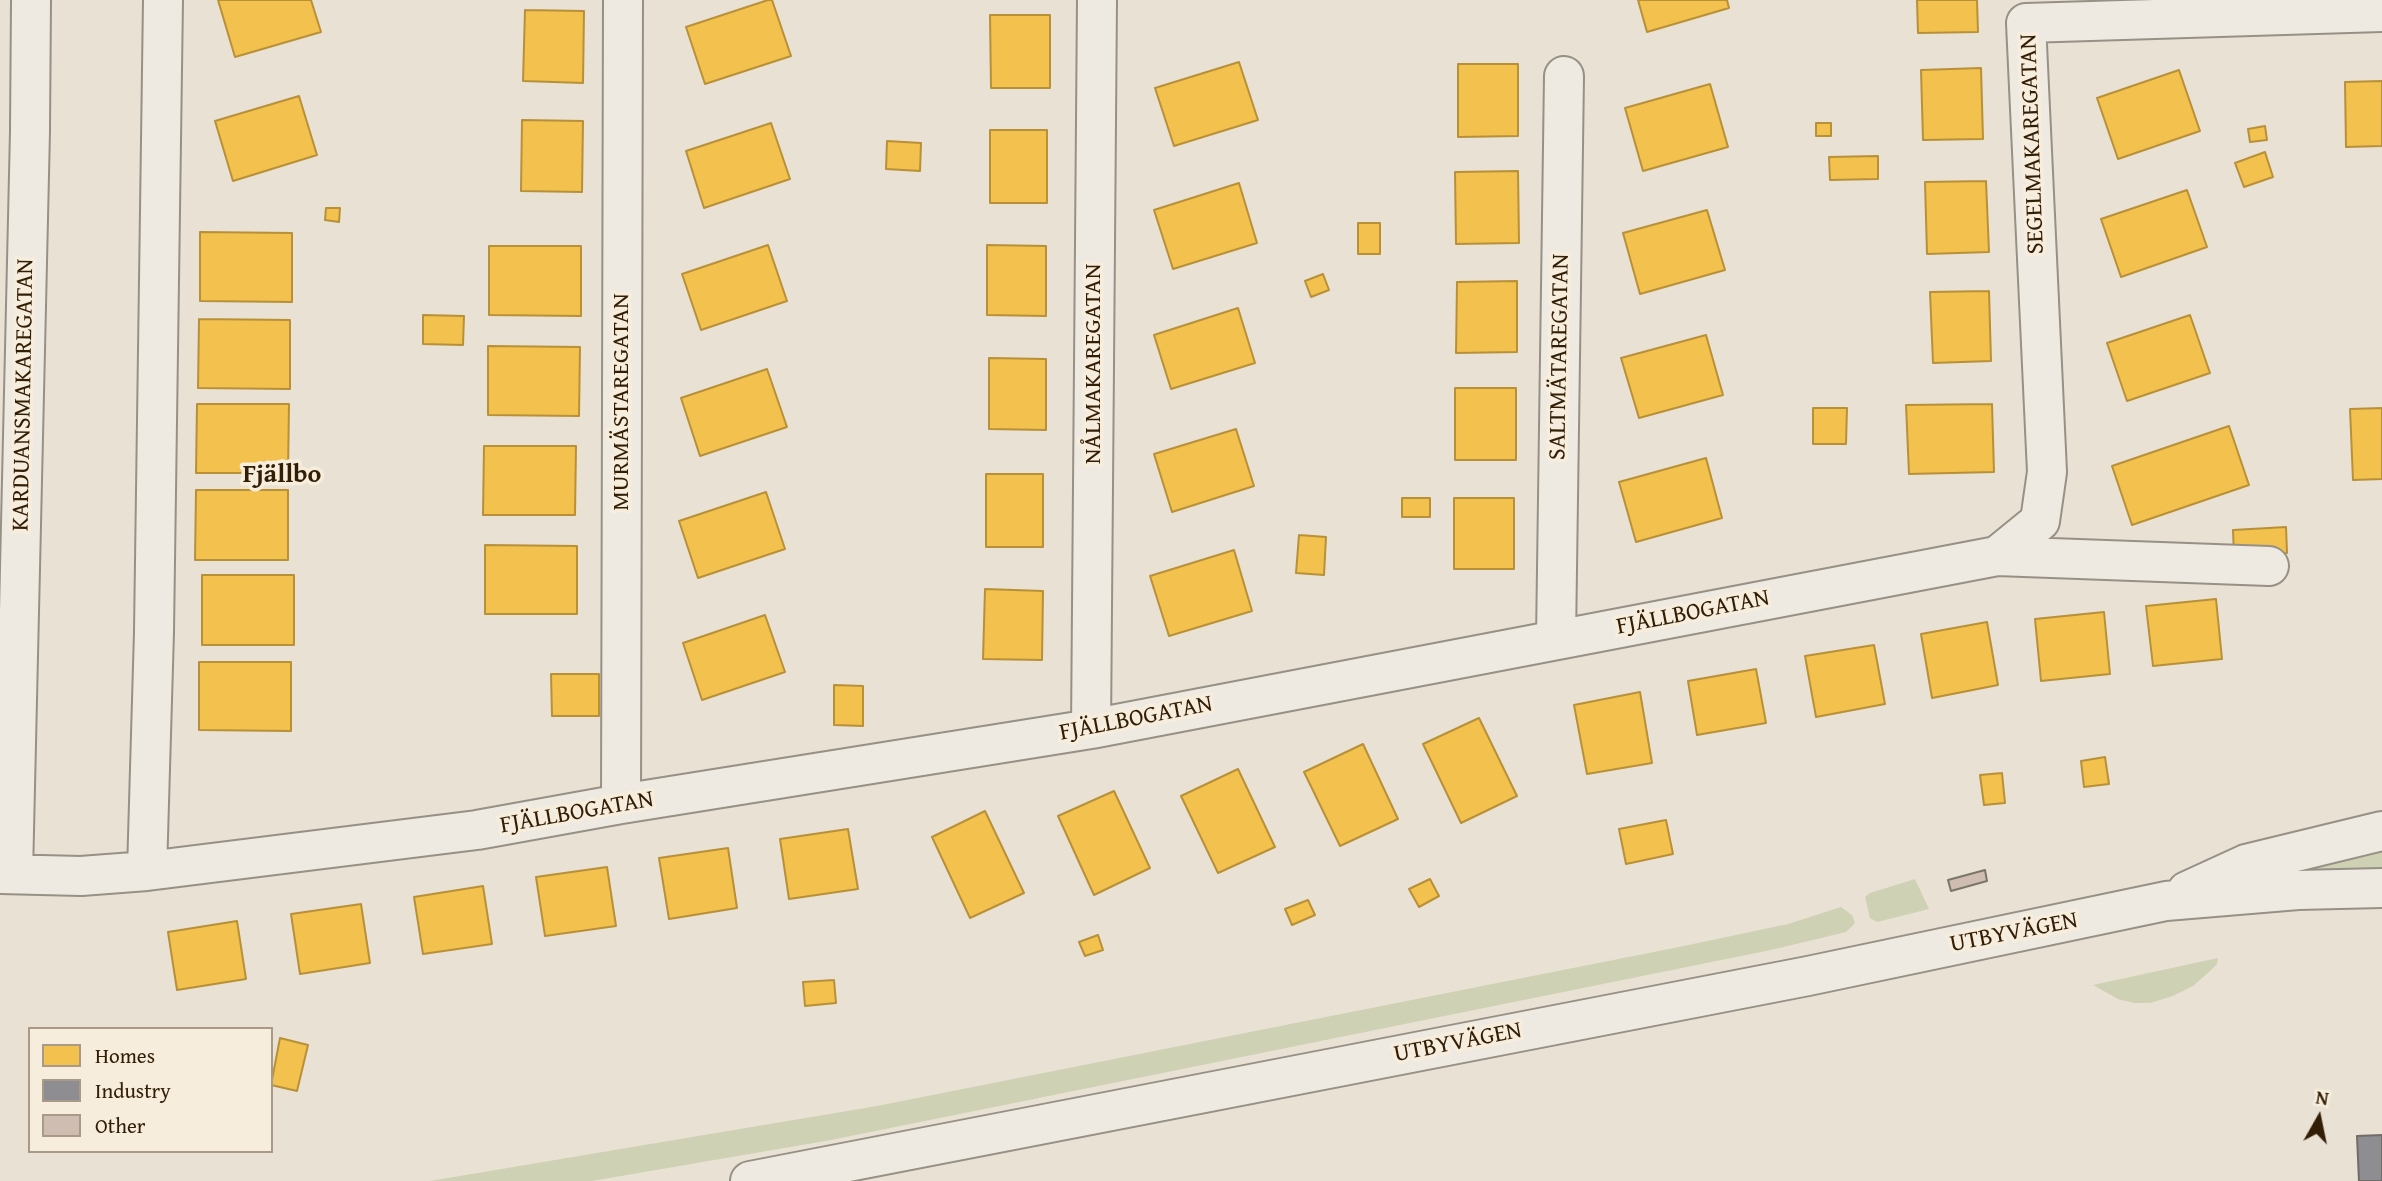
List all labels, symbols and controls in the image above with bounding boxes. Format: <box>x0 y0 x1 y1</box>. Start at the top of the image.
street label: SEGELMAKAREGATAN <box>2015 33 2051 255</box>
street label: SALTMÄTAREGATAN <box>1544 254 1576 460</box>
street label: KARDUANSMAKAREGATAN <box>7 259 41 531</box>
street label: NÅLMAKAREGATAN <box>1080 264 1108 464</box>
street label: MURMÄSTAREGATAN <box>608 293 636 511</box>
district label: Fjällbo <box>243 459 321 491</box>
street label: FJÄLLBOGATAN <box>1614 584 1772 642</box>
street label: FJÄLLBOGATAN <box>1057 690 1215 748</box>
street label: FJÄLLBOGATAN <box>498 785 656 841</box>
street label: UTBYVÄGEN <box>1948 907 2080 959</box>
street label: UTBYVÄGEN <box>1392 1017 1524 1069</box>
legend <box>28 1027 273 1153</box>
text: Homes <box>95 1040 155 1071</box>
text: Industry <box>95 1075 171 1106</box>
text: N <box>2314 1082 2331 1112</box>
north arrow <box>2284 1083 2354 1153</box>
text: Other <box>95 1110 145 1141</box>

